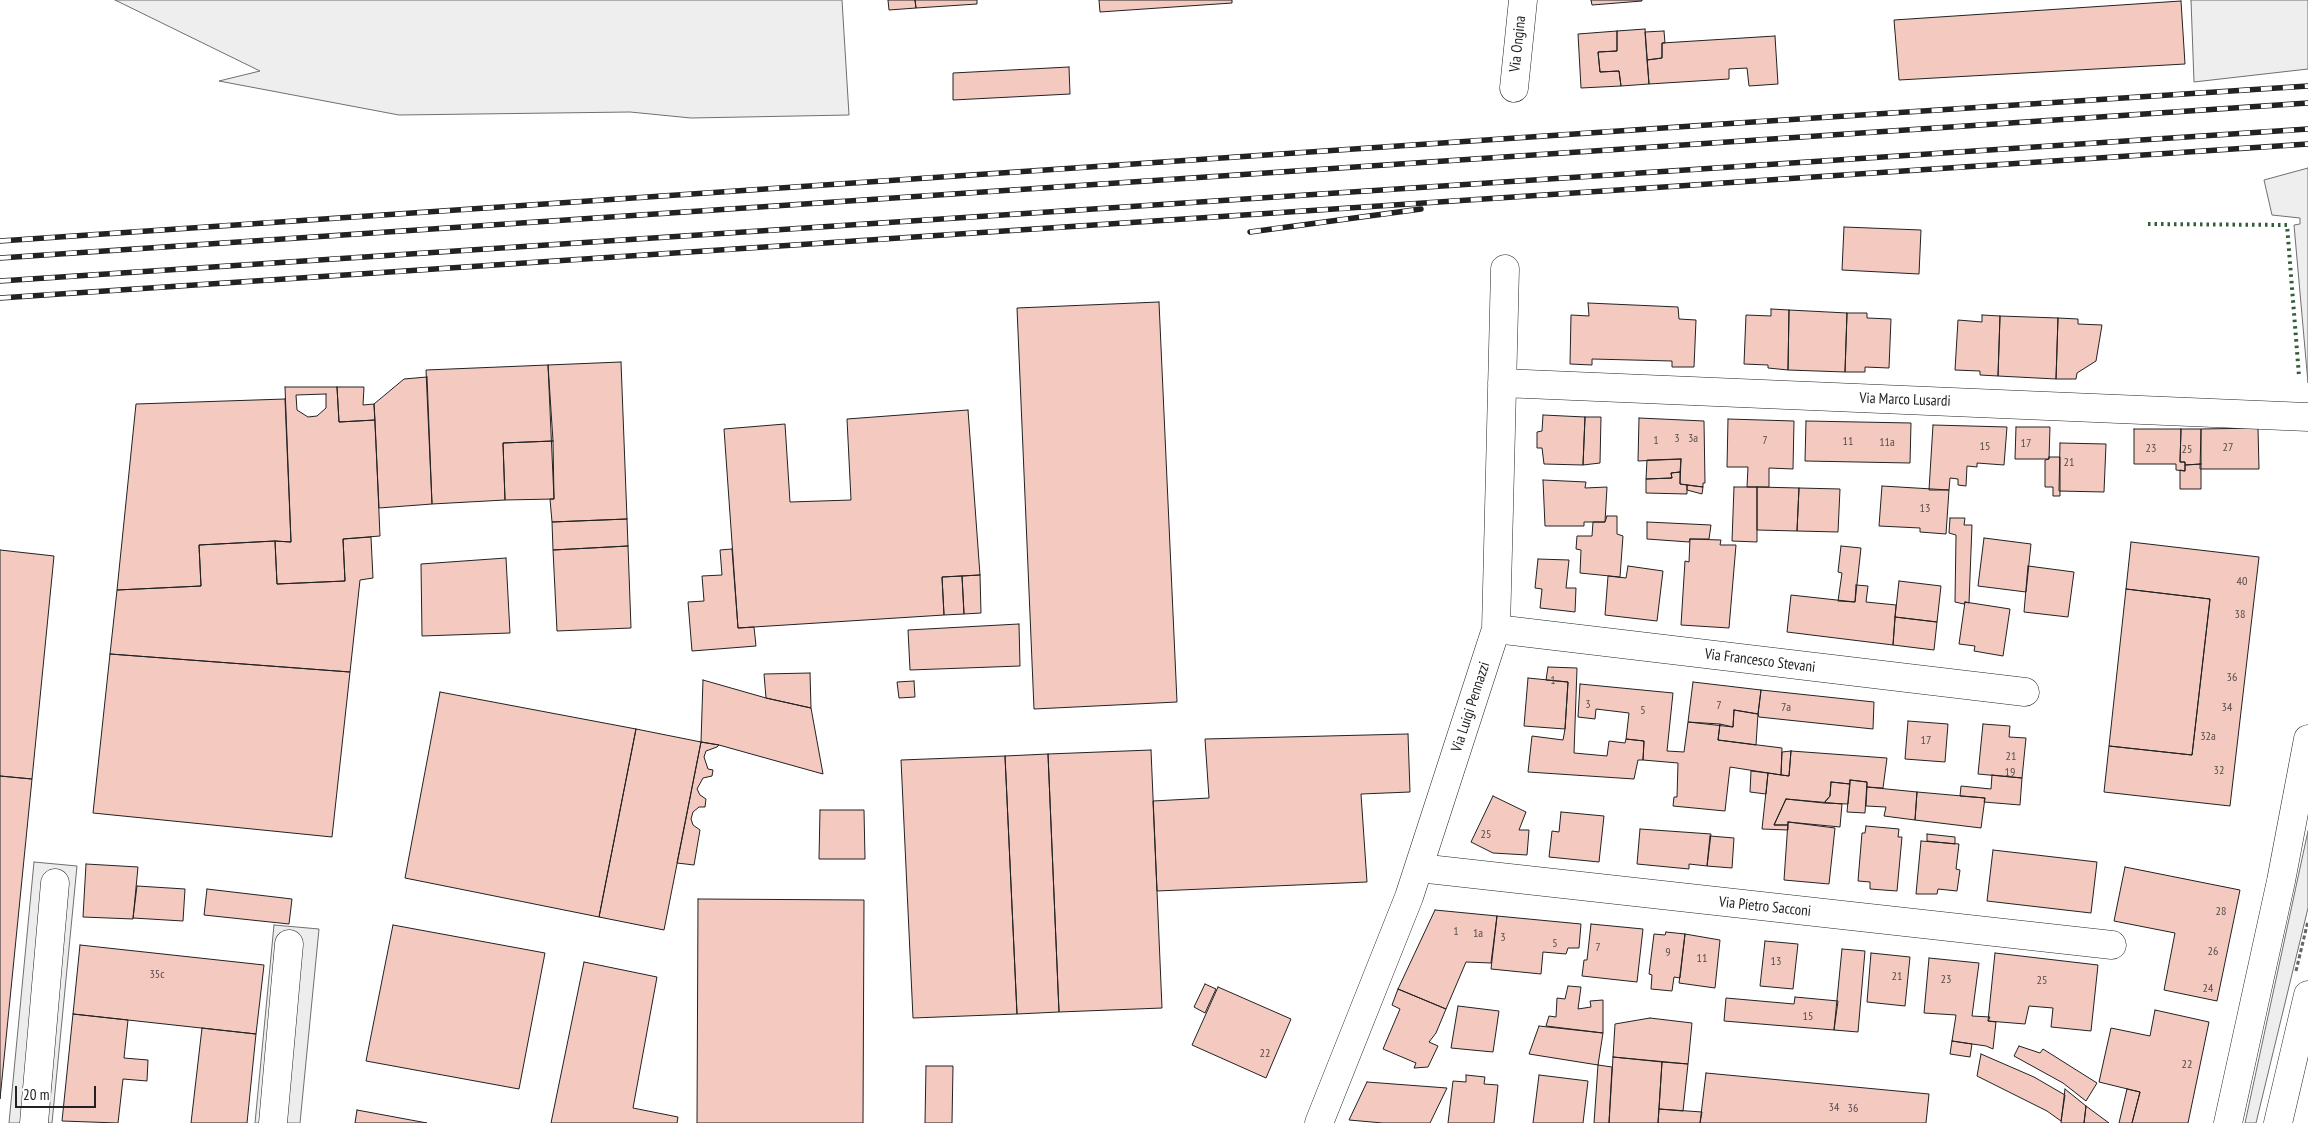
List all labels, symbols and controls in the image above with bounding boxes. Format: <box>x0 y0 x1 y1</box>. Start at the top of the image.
street label: Via Ongina <box>1506 15 1530 73</box>
street label: Via Marco Lusardi <box>1859 389 1951 411</box>
house number: 3 <box>1674 432 1680 446</box>
house number: 3a <box>1688 432 1698 446</box>
house number: 1 <box>1653 434 1659 448</box>
house number: 7 <box>1762 434 1768 448</box>
house number: 11 <box>1843 435 1853 449</box>
house number: 11a <box>1879 436 1895 450</box>
house number: 17 <box>2021 437 2031 451</box>
house number: 15 <box>1980 440 1990 454</box>
house number: 27 <box>2223 441 2233 455</box>
house number: 23 <box>2146 442 2156 456</box>
house number: 25 <box>2182 443 2192 457</box>
house number: 21 <box>2064 456 2074 470</box>
house number: 13 <box>1920 502 1930 516</box>
house number: 40 <box>2237 575 2247 589</box>
house number: 38 <box>2235 608 2245 622</box>
street label: Via Francesco Stevani <box>1704 645 1816 677</box>
street label: Via Luigi Pennazzi <box>1448 660 1494 754</box>
house number: 36 <box>2227 671 2237 685</box>
house number: 1 <box>1550 674 1556 688</box>
house number: 3 <box>1585 698 1591 712</box>
house number: 7 <box>1716 699 1722 713</box>
house number: 7a <box>1781 701 1791 715</box>
house number: 34 <box>2222 701 2232 715</box>
house number: 5 <box>1640 704 1646 718</box>
house number: 32a <box>2200 730 2216 744</box>
house number: 17 <box>1921 734 1931 748</box>
house number: 21 <box>2006 750 2016 764</box>
house number: 32 <box>2214 764 2224 778</box>
house number: 19 <box>2005 766 2015 780</box>
house number: 25 <box>1481 828 1491 842</box>
street label: Via Pietro Sacconi <box>1718 893 1812 921</box>
house number: 28 <box>2216 905 2226 919</box>
house number: 1 <box>1453 925 1459 939</box>
house number: 1a <box>1473 927 1483 941</box>
house number: 3 <box>1500 931 1506 945</box>
house number: 5 <box>1552 937 1558 951</box>
house number: 7 <box>1595 941 1601 955</box>
house number: 26 <box>2208 945 2218 959</box>
house number: 9 <box>1665 946 1671 960</box>
house number: 11 <box>1697 952 1707 966</box>
house number: 13 <box>1771 955 1781 969</box>
house number: 35c <box>149 968 165 982</box>
house number: 21 <box>1892 970 1902 984</box>
house number: 23 <box>1941 973 1951 987</box>
house number: 25 <box>2037 974 2047 988</box>
house number: 24 <box>2203 982 2213 996</box>
house number: 15 <box>1803 1010 1813 1024</box>
house number: 22 <box>1260 1047 1270 1061</box>
house number: 22 <box>2182 1058 2192 1072</box>
scale bar <box>18 1076 99 1108</box>
text: 20 m <box>23 1085 49 1104</box>
house number: 34 <box>1829 1101 1839 1115</box>
house number: 36 <box>1848 1102 1858 1116</box>

